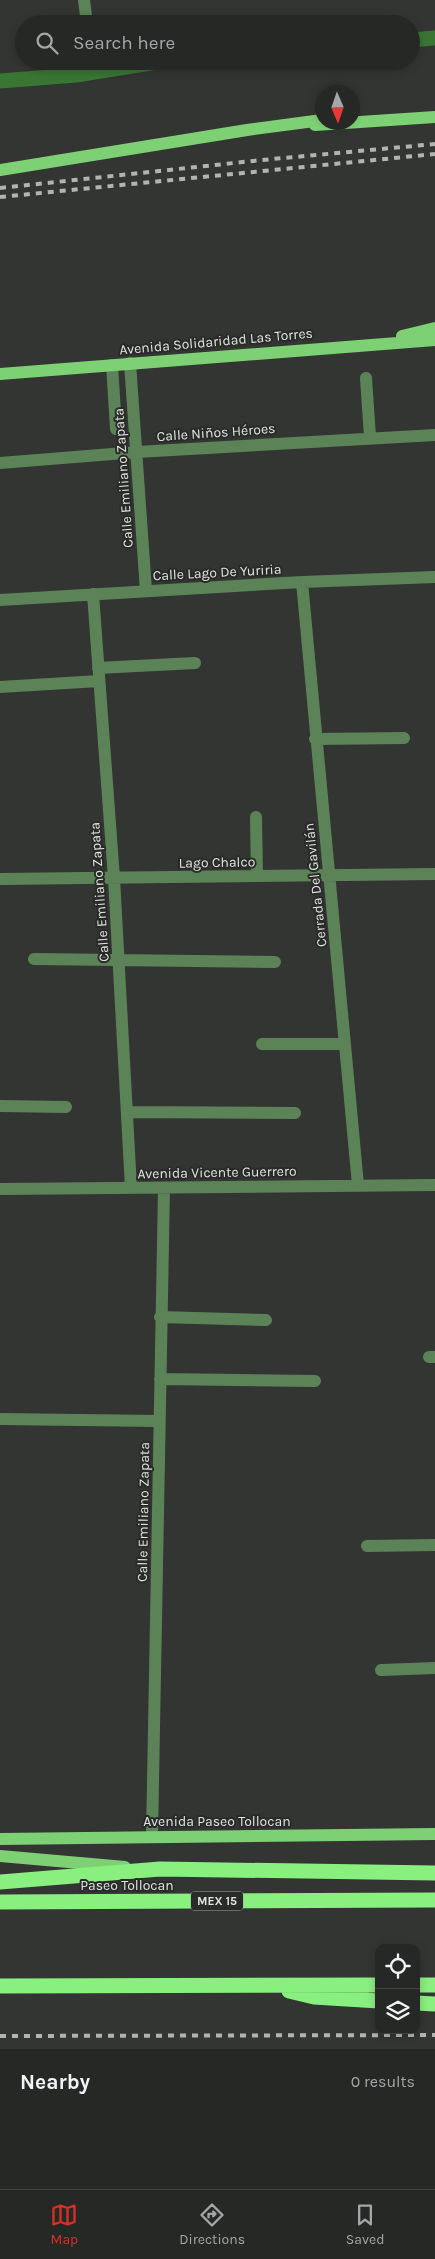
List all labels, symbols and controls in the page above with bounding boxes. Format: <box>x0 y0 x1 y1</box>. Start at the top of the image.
search box <box>15 15 420 70</box>
icon: search <box>33 29 61 57</box>
text: Search here <box>73 32 175 54</box>
north arrow <box>315 85 360 130</box>
street label: Avenida Solidaridad Las Torres <box>119 325 313 358</box>
street label: Calle Emiliano Zapata <box>110 408 137 548</box>
street label: Calle Niños Héroes <box>156 420 276 445</box>
street label: Calle Lago De Yuriria <box>152 561 282 584</box>
street label: Calle Emiliano Zapata <box>86 822 113 962</box>
street label: Cerrada Del Gavilán <box>301 822 330 948</box>
street label: Lago Chalco <box>179 853 255 872</box>
street label: Avenida Vicente Guerrero <box>137 1163 297 1182</box>
street label: Calle Emiliano Zapata <box>134 1442 153 1582</box>
street label: Avenida Paseo Tollocan <box>143 1813 291 1830</box>
street label: Paseo Tollocan <box>80 1877 174 1894</box>
road number: MEX 15 <box>191 1892 243 1910</box>
map controls <box>375 1944 420 2034</box>
button: locate <box>375 1944 420 1989</box>
button: layers <box>375 1989 420 2034</box>
text: Nearby <box>20 2070 90 2094</box>
text: 0 results <box>351 2072 415 2091</box>
tab: Map <box>50 2201 78 2248</box>
tab: Directions <box>179 2201 245 2248</box>
tab: Saved <box>346 2201 385 2248</box>

